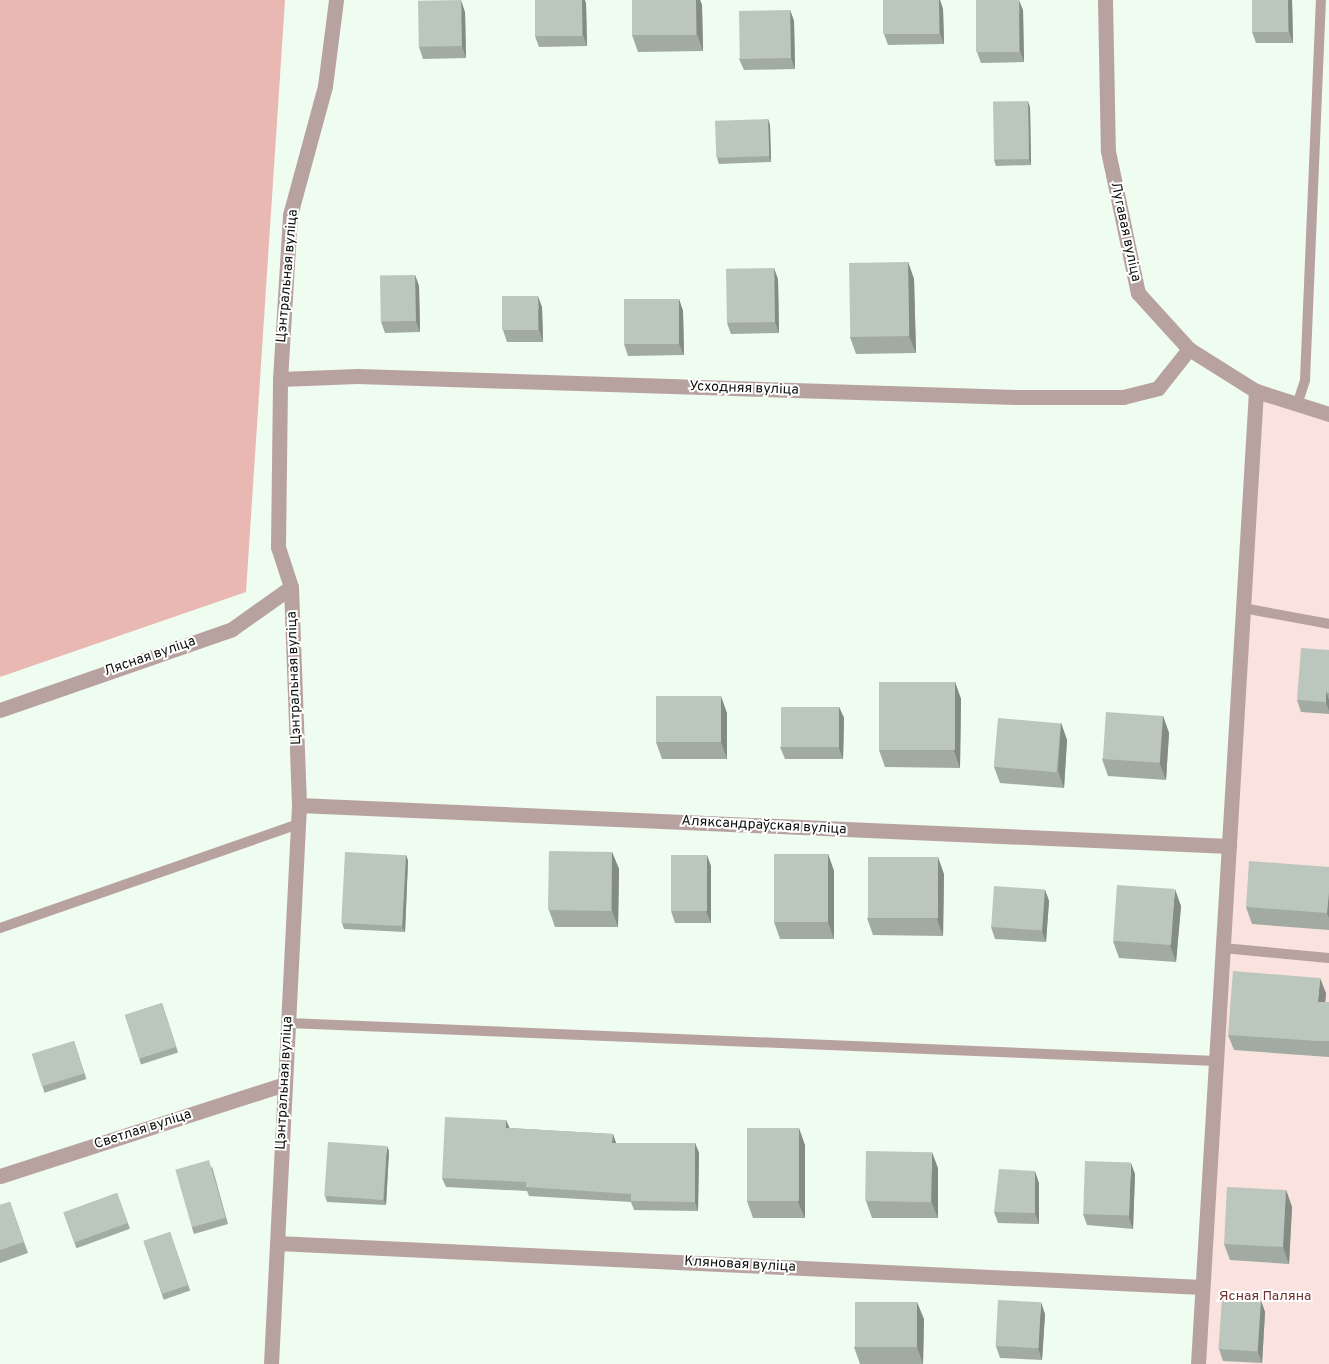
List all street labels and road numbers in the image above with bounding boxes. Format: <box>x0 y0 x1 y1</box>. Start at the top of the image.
street label: Лугавая вуліца <box>1106 181 1144 283</box>
street label: Цэнтральная вуліца <box>274 209 302 343</box>
street label: Усходняя вуліца <box>689 379 799 399</box>
street label: Цэнтральная вуліца <box>284 611 306 745</box>
street label: Лясная вуліца <box>102 633 198 681</box>
street label: Аляксандраўская вуліца <box>681 813 847 839</box>
street label: Цэнтральная вуліца <box>273 1016 297 1150</box>
street label: Светлая вуліца <box>92 1106 194 1154</box>
street label: Кляновая вуліца <box>684 1254 796 1276</box>

